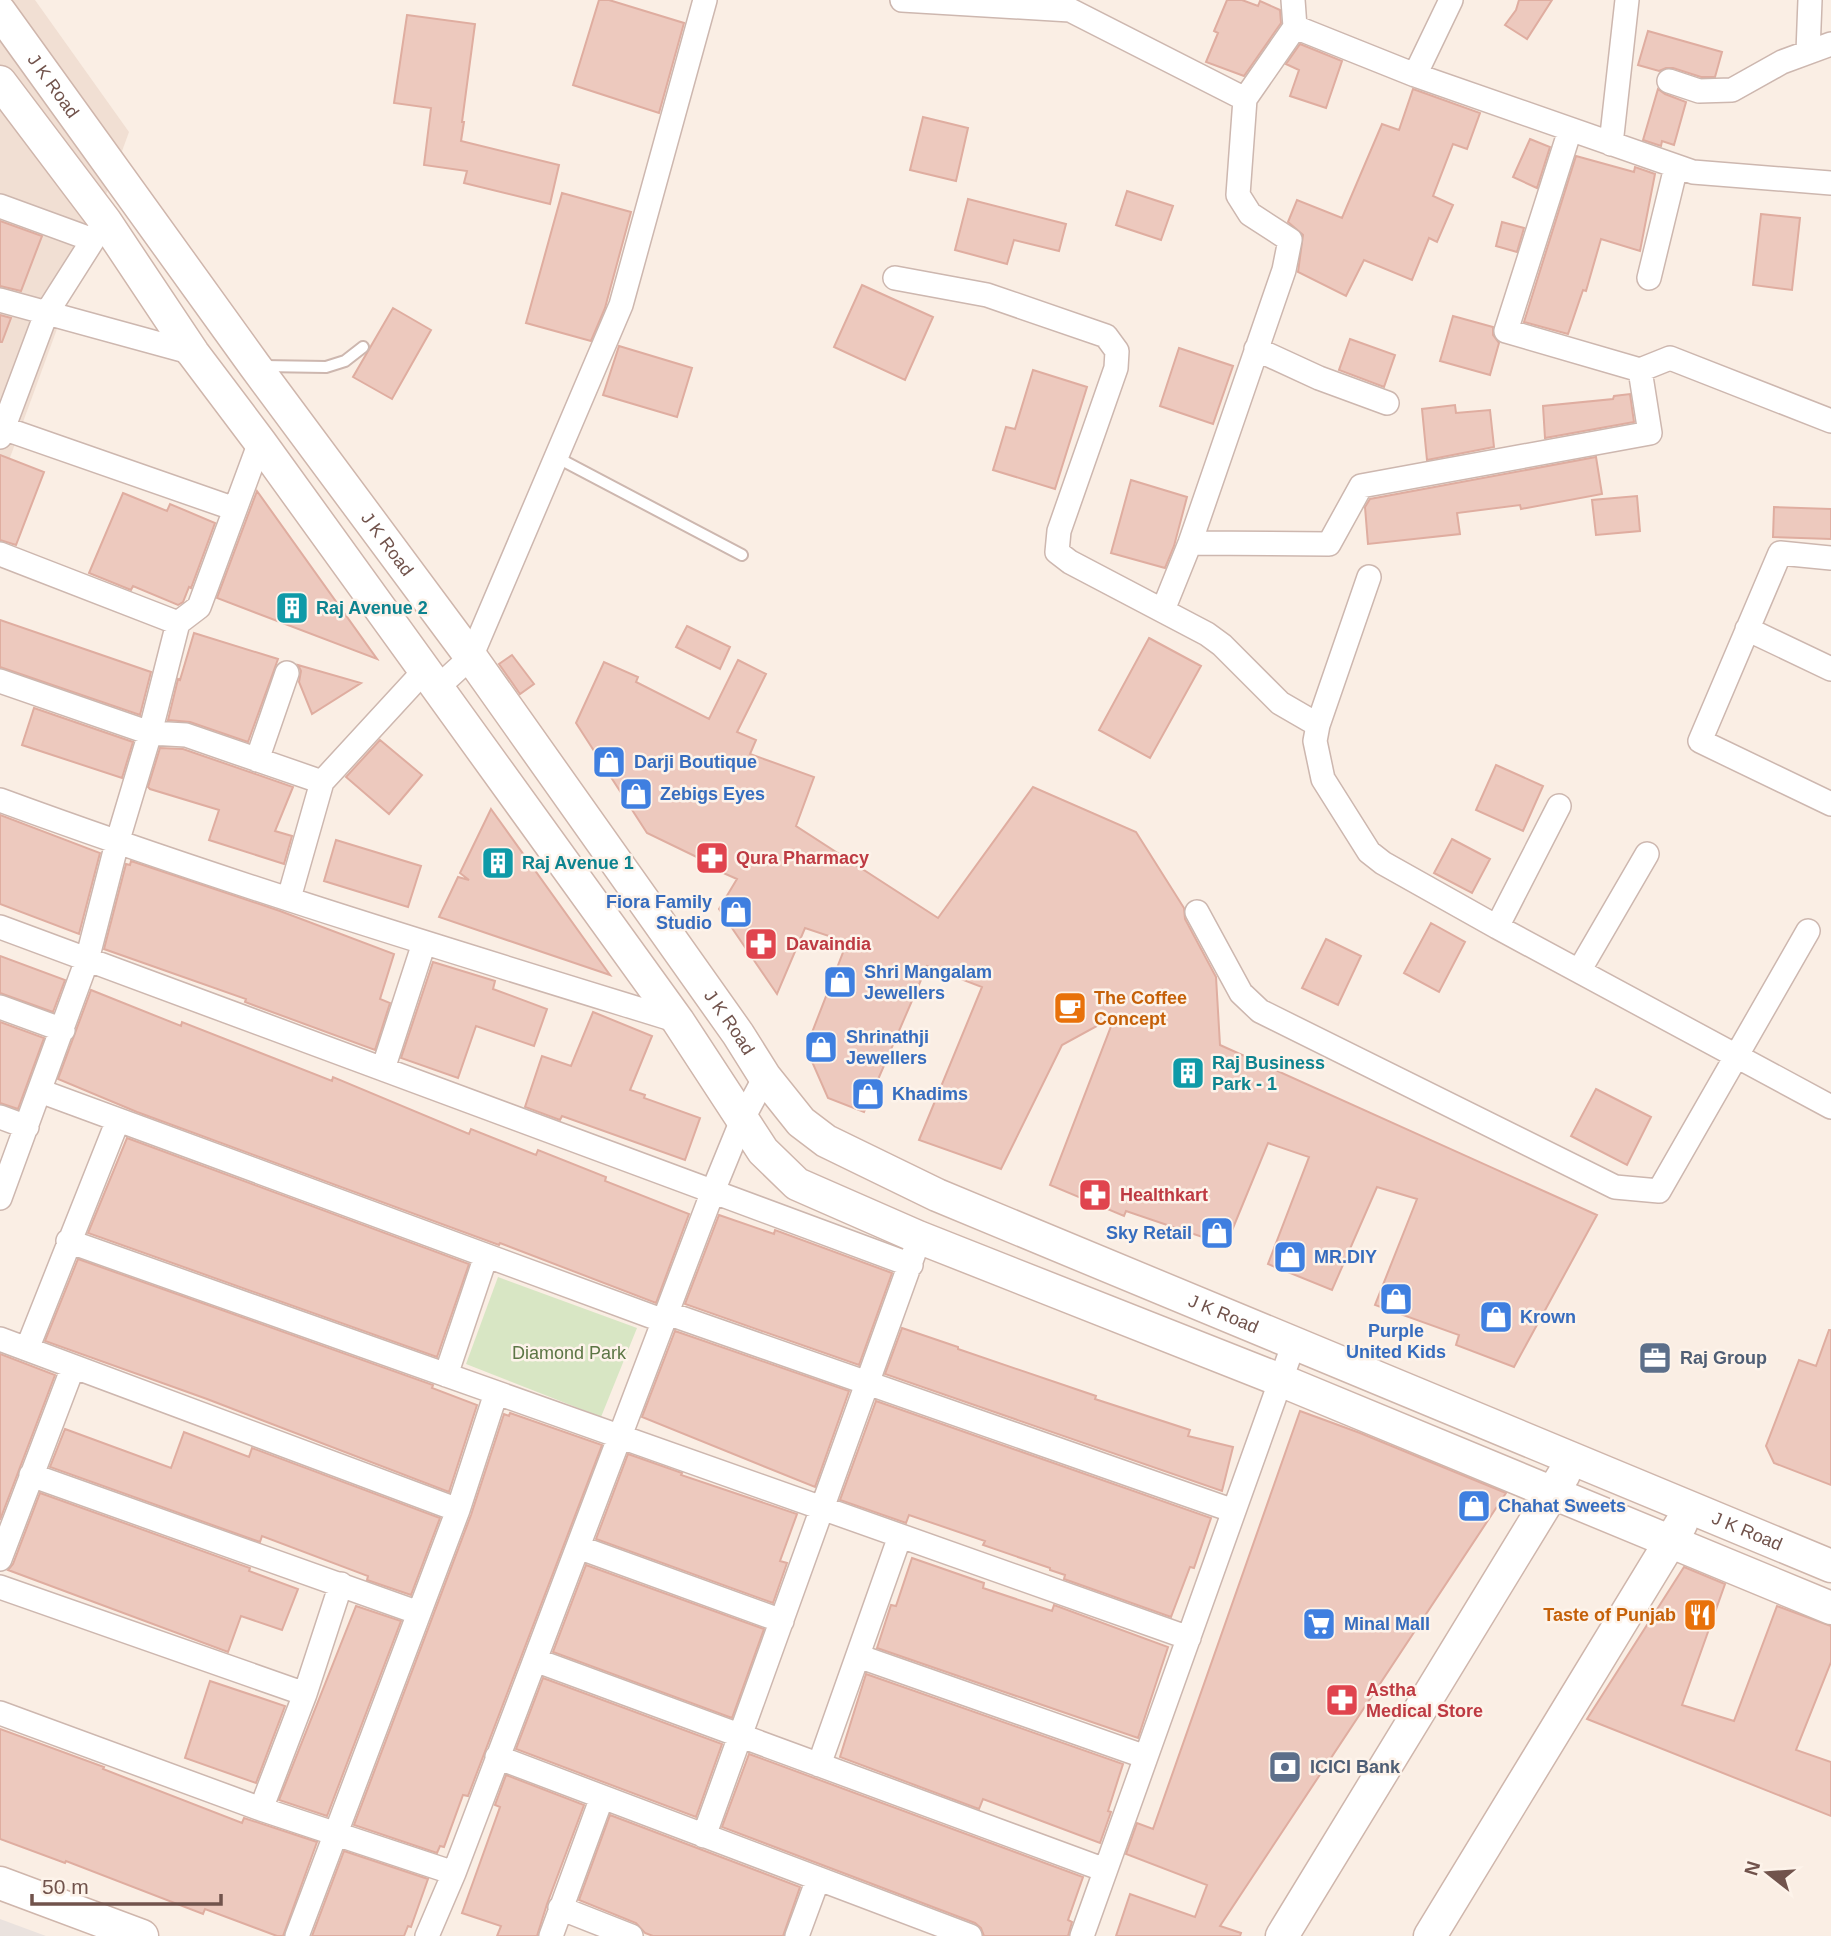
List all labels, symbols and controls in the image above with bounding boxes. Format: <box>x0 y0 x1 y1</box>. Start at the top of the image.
street label: J K Road <box>23 50 83 122</box>
street label: J K Road <box>357 508 417 580</box>
building icon: Raj Avenue 2 <box>273 589 311 627</box>
place label: Raj Avenue 2 <box>316 598 428 618</box>
shop icon: Darji Boutique <box>590 743 628 781</box>
place label: Darji Boutique <box>634 752 757 772</box>
shop icon: Zebigs Eyes <box>617 775 655 813</box>
place label: Zebigs Eyes <box>660 784 765 804</box>
pharmacy icon: Qura Pharmacy <box>693 839 731 877</box>
building icon: Raj Avenue 1 <box>479 844 517 882</box>
place label: Qura Pharmacy <box>736 848 869 868</box>
place label: Raj Avenue 1 <box>522 853 634 873</box>
place label: Fiora Family Studio <box>606 892 712 933</box>
shop icon: Fiora Family Studio <box>717 893 755 931</box>
pharmacy icon: Davaindia <box>742 925 780 963</box>
place label: Davaindia <box>786 934 872 954</box>
place label: Shri Mangalam Jewellers <box>864 962 992 1003</box>
shop icon: Shri Mangalam Jewellers <box>821 963 859 1001</box>
street label: J K Road <box>700 986 758 1058</box>
place label: The Coffee Concept <box>1094 988 1187 1029</box>
cafe icon: The Coffee Concept <box>1051 989 1089 1027</box>
place label: Shrinathji Jewellers <box>846 1027 929 1068</box>
shop icon: Shrinathji Jewellers <box>802 1028 840 1066</box>
place label: Raj Business Park - 1 <box>1212 1053 1325 1094</box>
building icon: Raj Business Park - 1 <box>1169 1054 1207 1092</box>
shop icon: Khadims <box>849 1075 887 1113</box>
place label: Khadims <box>892 1084 968 1104</box>
pharmacy icon: Healthkart <box>1076 1176 1114 1214</box>
place label: Healthkart <box>1120 1185 1208 1205</box>
shop icon: Sky Retail <box>1198 1214 1236 1252</box>
place label: Sky Retail <box>1106 1223 1192 1243</box>
shop icon: MR.DIY <box>1271 1238 1309 1276</box>
place label: MR.DIY <box>1314 1247 1377 1267</box>
shop icon: Purple United Kids <box>1377 1280 1415 1318</box>
street label: J K Road <box>1185 1290 1261 1337</box>
shop icon: Krown <box>1477 1298 1515 1336</box>
place label: Krown <box>1520 1307 1576 1327</box>
place label: Purple United Kids <box>1346 1321 1446 1362</box>
office icon: Raj Group <box>1636 1339 1674 1377</box>
park label: Diamond Park <box>512 1343 627 1363</box>
place label: Raj Group <box>1680 1348 1767 1368</box>
shop icon: Chahat Sweets <box>1455 1487 1493 1525</box>
place label: Chahat Sweets <box>1498 1496 1626 1516</box>
street label: J K Road <box>1709 1508 1785 1555</box>
restaurant icon: Taste of Punjab <box>1681 1596 1719 1634</box>
supermarket icon: Minal Mall <box>1300 1605 1338 1643</box>
place label: Taste of Punjab <box>1543 1605 1676 1625</box>
place label: Minal Mall <box>1344 1614 1430 1634</box>
place label: Astha Medical Store <box>1366 1680 1483 1721</box>
pharmacy icon: Astha Medical Store <box>1323 1681 1361 1719</box>
bank icon: ICICI Bank <box>1266 1748 1304 1786</box>
place label: ICICI Bank <box>1310 1757 1401 1777</box>
north arrow <box>1733 1838 1803 1908</box>
text: N <box>1740 1859 1764 1878</box>
scale bar <box>32 1862 220 1906</box>
text: 50 m <box>42 1875 89 1898</box>

